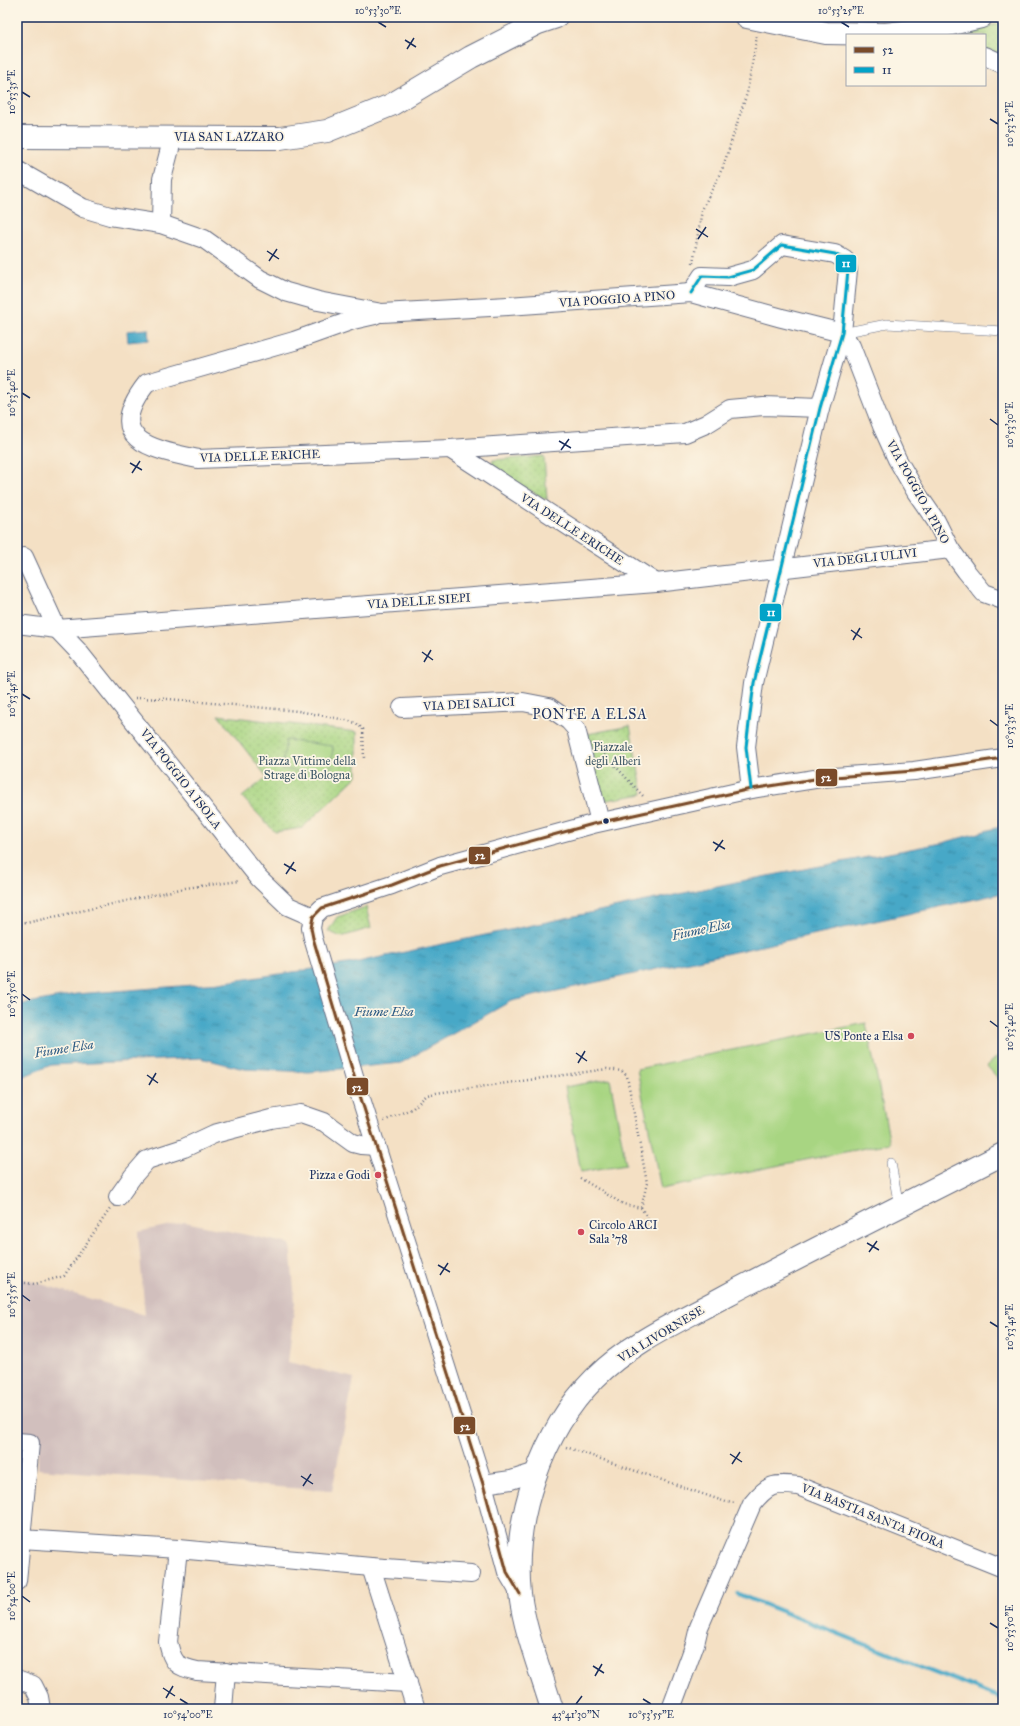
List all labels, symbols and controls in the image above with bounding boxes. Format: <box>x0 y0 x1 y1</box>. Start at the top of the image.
text: 10°53'30"E <box>355 5 401 17</box>
text: 10°53'25"E <box>818 5 864 17</box>
legend <box>846 34 986 86</box>
text: 52 <box>882 43 894 57</box>
text: 11 <box>882 63 892 77</box>
text: 10°53'35"E <box>6 70 18 114</box>
text: 10°53'25"E <box>1004 101 1016 147</box>
street label: VIA SAN LAZZARO <box>173 130 284 144</box>
line badge: 11 <box>835 254 857 273</box>
text: 11 <box>842 257 851 270</box>
street label: VIA POGGIO A PINO <box>557 288 676 310</box>
text: 10°53'40"E <box>6 369 18 417</box>
text: 10°53'30"E <box>1004 402 1016 448</box>
street label: VIA POGGIO A PINO <box>883 437 952 546</box>
street label: VIA DELLE ERICHE <box>199 447 321 465</box>
street label: VIA DELLE ERICHE <box>517 490 627 568</box>
street label: VIA DEGLI ULIVI <box>811 546 918 571</box>
street label: VIA DELLE SIEPI <box>366 590 471 612</box>
line badge: 11 <box>759 603 782 622</box>
text: 11 <box>767 606 776 619</box>
text: 10°53'45"E <box>6 671 18 717</box>
street label: VIA DEI SALICI <box>422 695 515 713</box>
text: 10°53'35"E <box>1004 704 1016 748</box>
district label: PONTE A ELSA <box>532 706 648 723</box>
street label: VIA POGGIO A ISOLA <box>137 725 225 832</box>
park label: Piazzale degli Alberi <box>585 740 642 769</box>
park label: Piazza Vittime della Strage di Bologna <box>258 754 357 783</box>
line badge: 52 <box>815 768 838 787</box>
text: 52 <box>821 771 832 784</box>
unlabelled marker <box>601 816 611 826</box>
line badge: 52 <box>468 846 491 865</box>
text: 52 <box>475 849 486 862</box>
water label: Fiume Elsa <box>669 916 732 944</box>
text: 10°53'50"E <box>6 971 18 1017</box>
text: 10°53'40"E <box>1004 1003 1016 1051</box>
water label: Fiume Elsa <box>353 1004 414 1020</box>
place label: US Ponte a Elsa <box>824 1029 904 1043</box>
marker: US Ponte a Elsa <box>906 1031 916 1041</box>
water label: Fiume Elsa <box>32 1036 95 1062</box>
line badge: 52 <box>346 1077 369 1096</box>
text: 52 <box>352 1081 363 1094</box>
place label: Pizza e Godi <box>309 1168 371 1182</box>
marker: Pizza e Godi <box>373 1170 383 1180</box>
place label: Circolo ARCI Sala '78 <box>589 1218 658 1246</box>
marker: Circolo ARCI Sala '78 <box>576 1227 586 1237</box>
text: 10°53'55"E <box>6 1272 18 1318</box>
street label: VIA LIVORNESE <box>615 1303 707 1366</box>
text: 10°53'45"E <box>1004 1304 1016 1350</box>
line badge: 52 <box>453 1416 476 1435</box>
text: 52 <box>460 1420 471 1433</box>
street label: VIA BASTIA SANTA FIORA <box>798 1480 947 1551</box>
text: 10°54'00"E <box>6 1571 18 1621</box>
text: 10°53'50"E <box>1004 1605 1016 1651</box>
text: 10°54'00"E <box>163 1709 213 1721</box>
text: 43°41'30"N <box>552 1709 601 1721</box>
text: 10°53'55"E <box>628 1709 674 1721</box>

